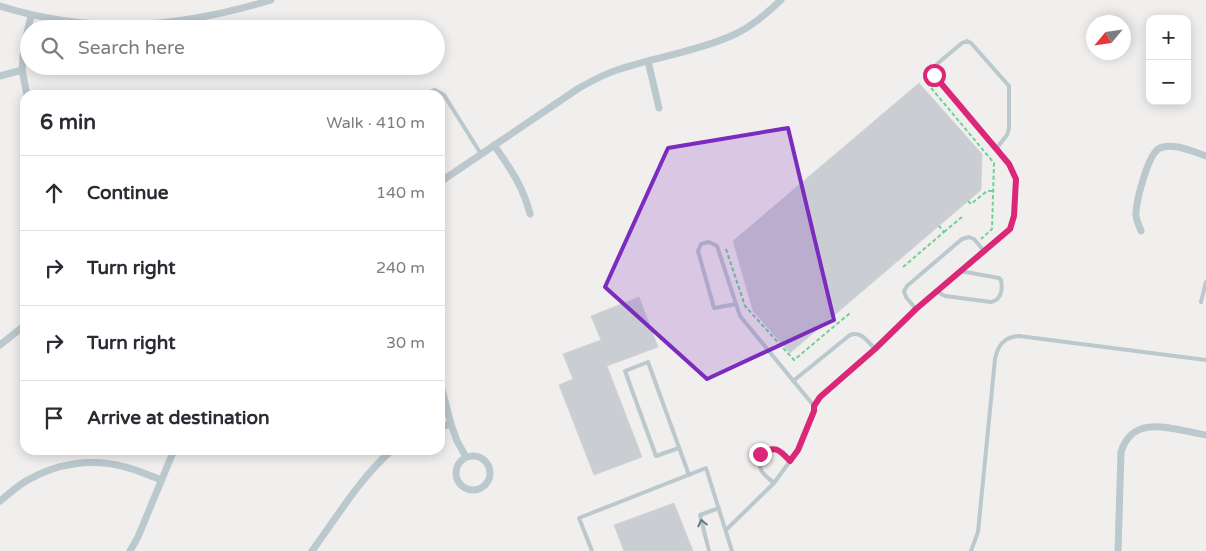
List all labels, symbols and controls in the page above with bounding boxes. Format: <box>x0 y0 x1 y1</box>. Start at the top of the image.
north arrow <box>1086 15 1131 60</box>
map controls <box>1146 15 1191 105</box>
button: + <box>1146 15 1191 60</box>
search box <box>20 20 445 75</box>
icon: search <box>38 34 66 62</box>
text: Search here <box>78 37 185 59</box>
button: − <box>1146 60 1191 105</box>
route start <box>923 64 946 87</box>
text: 6 min <box>40 110 96 135</box>
text: Walk · 410 m <box>326 113 425 133</box>
icon: ahead <box>40 179 68 207</box>
text: Continue <box>87 182 169 204</box>
text: 140 m <box>376 183 425 203</box>
icon: right <box>40 254 68 282</box>
text: Turn right <box>87 257 175 279</box>
text: 240 m <box>376 258 425 278</box>
icon: right <box>40 329 68 357</box>
text: Turn right <box>87 332 175 354</box>
text: 30 m <box>386 333 425 353</box>
icon: arrive <box>40 404 68 432</box>
text: Arrive at destination <box>87 407 270 429</box>
route end <box>749 443 772 466</box>
one-way arrow <box>697 519 708 528</box>

